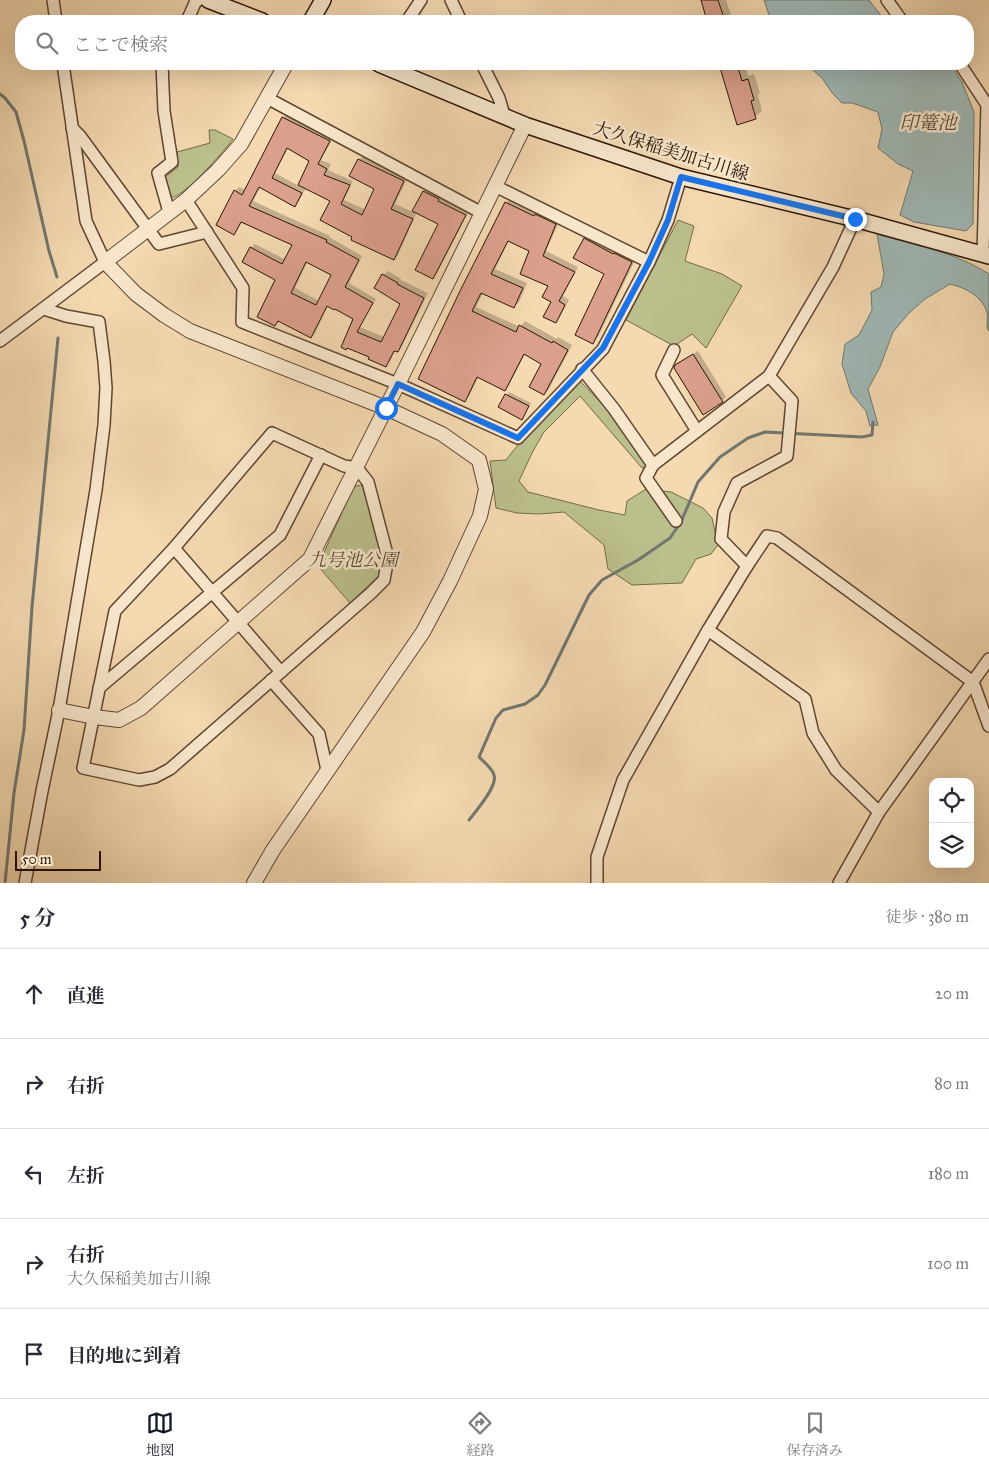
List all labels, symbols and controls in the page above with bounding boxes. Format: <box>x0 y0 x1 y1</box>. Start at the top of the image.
search box <box>15 15 974 70</box>
icon: search <box>33 29 61 57</box>
text: ここで検索 <box>73 33 168 56</box>
water label: 印篭池 <box>899 111 958 134</box>
street label: 大久保稲美加古川線 <box>590 117 752 185</box>
route end <box>844 208 867 231</box>
route start <box>375 397 398 420</box>
park label: 九号池公園 <box>308 549 401 571</box>
map controls <box>929 778 974 868</box>
button: locate <box>929 778 974 823</box>
button: layers <box>929 823 974 868</box>
scale bar <box>15 848 101 871</box>
text: 50 m <box>22 851 51 868</box>
text: 5 分 <box>20 905 55 931</box>
text: 徒歩 · 380 m <box>886 907 969 926</box>
icon: ahead <box>20 980 48 1008</box>
text: 直進 <box>67 984 105 1007</box>
text: 20 m <box>935 984 969 1003</box>
icon: right <box>20 1070 48 1098</box>
text: 右折 <box>67 1074 105 1097</box>
text: 80 m <box>934 1074 969 1093</box>
icon: left <box>20 1160 48 1188</box>
text: 左折 <box>67 1164 105 1187</box>
text: 180 m <box>928 1164 969 1183</box>
text: 右折 <box>67 1243 105 1266</box>
icon: right <box>20 1250 48 1278</box>
text: 100 m <box>927 1254 969 1273</box>
text: 大久保稲美加古川線 <box>67 1269 211 1288</box>
icon: arrive <box>20 1340 48 1368</box>
text: 目的地に到着 <box>67 1344 181 1367</box>
tab: 地図 <box>146 1409 174 1459</box>
tab: 経路 <box>466 1409 494 1459</box>
tab: 保存済み <box>787 1409 843 1459</box>

